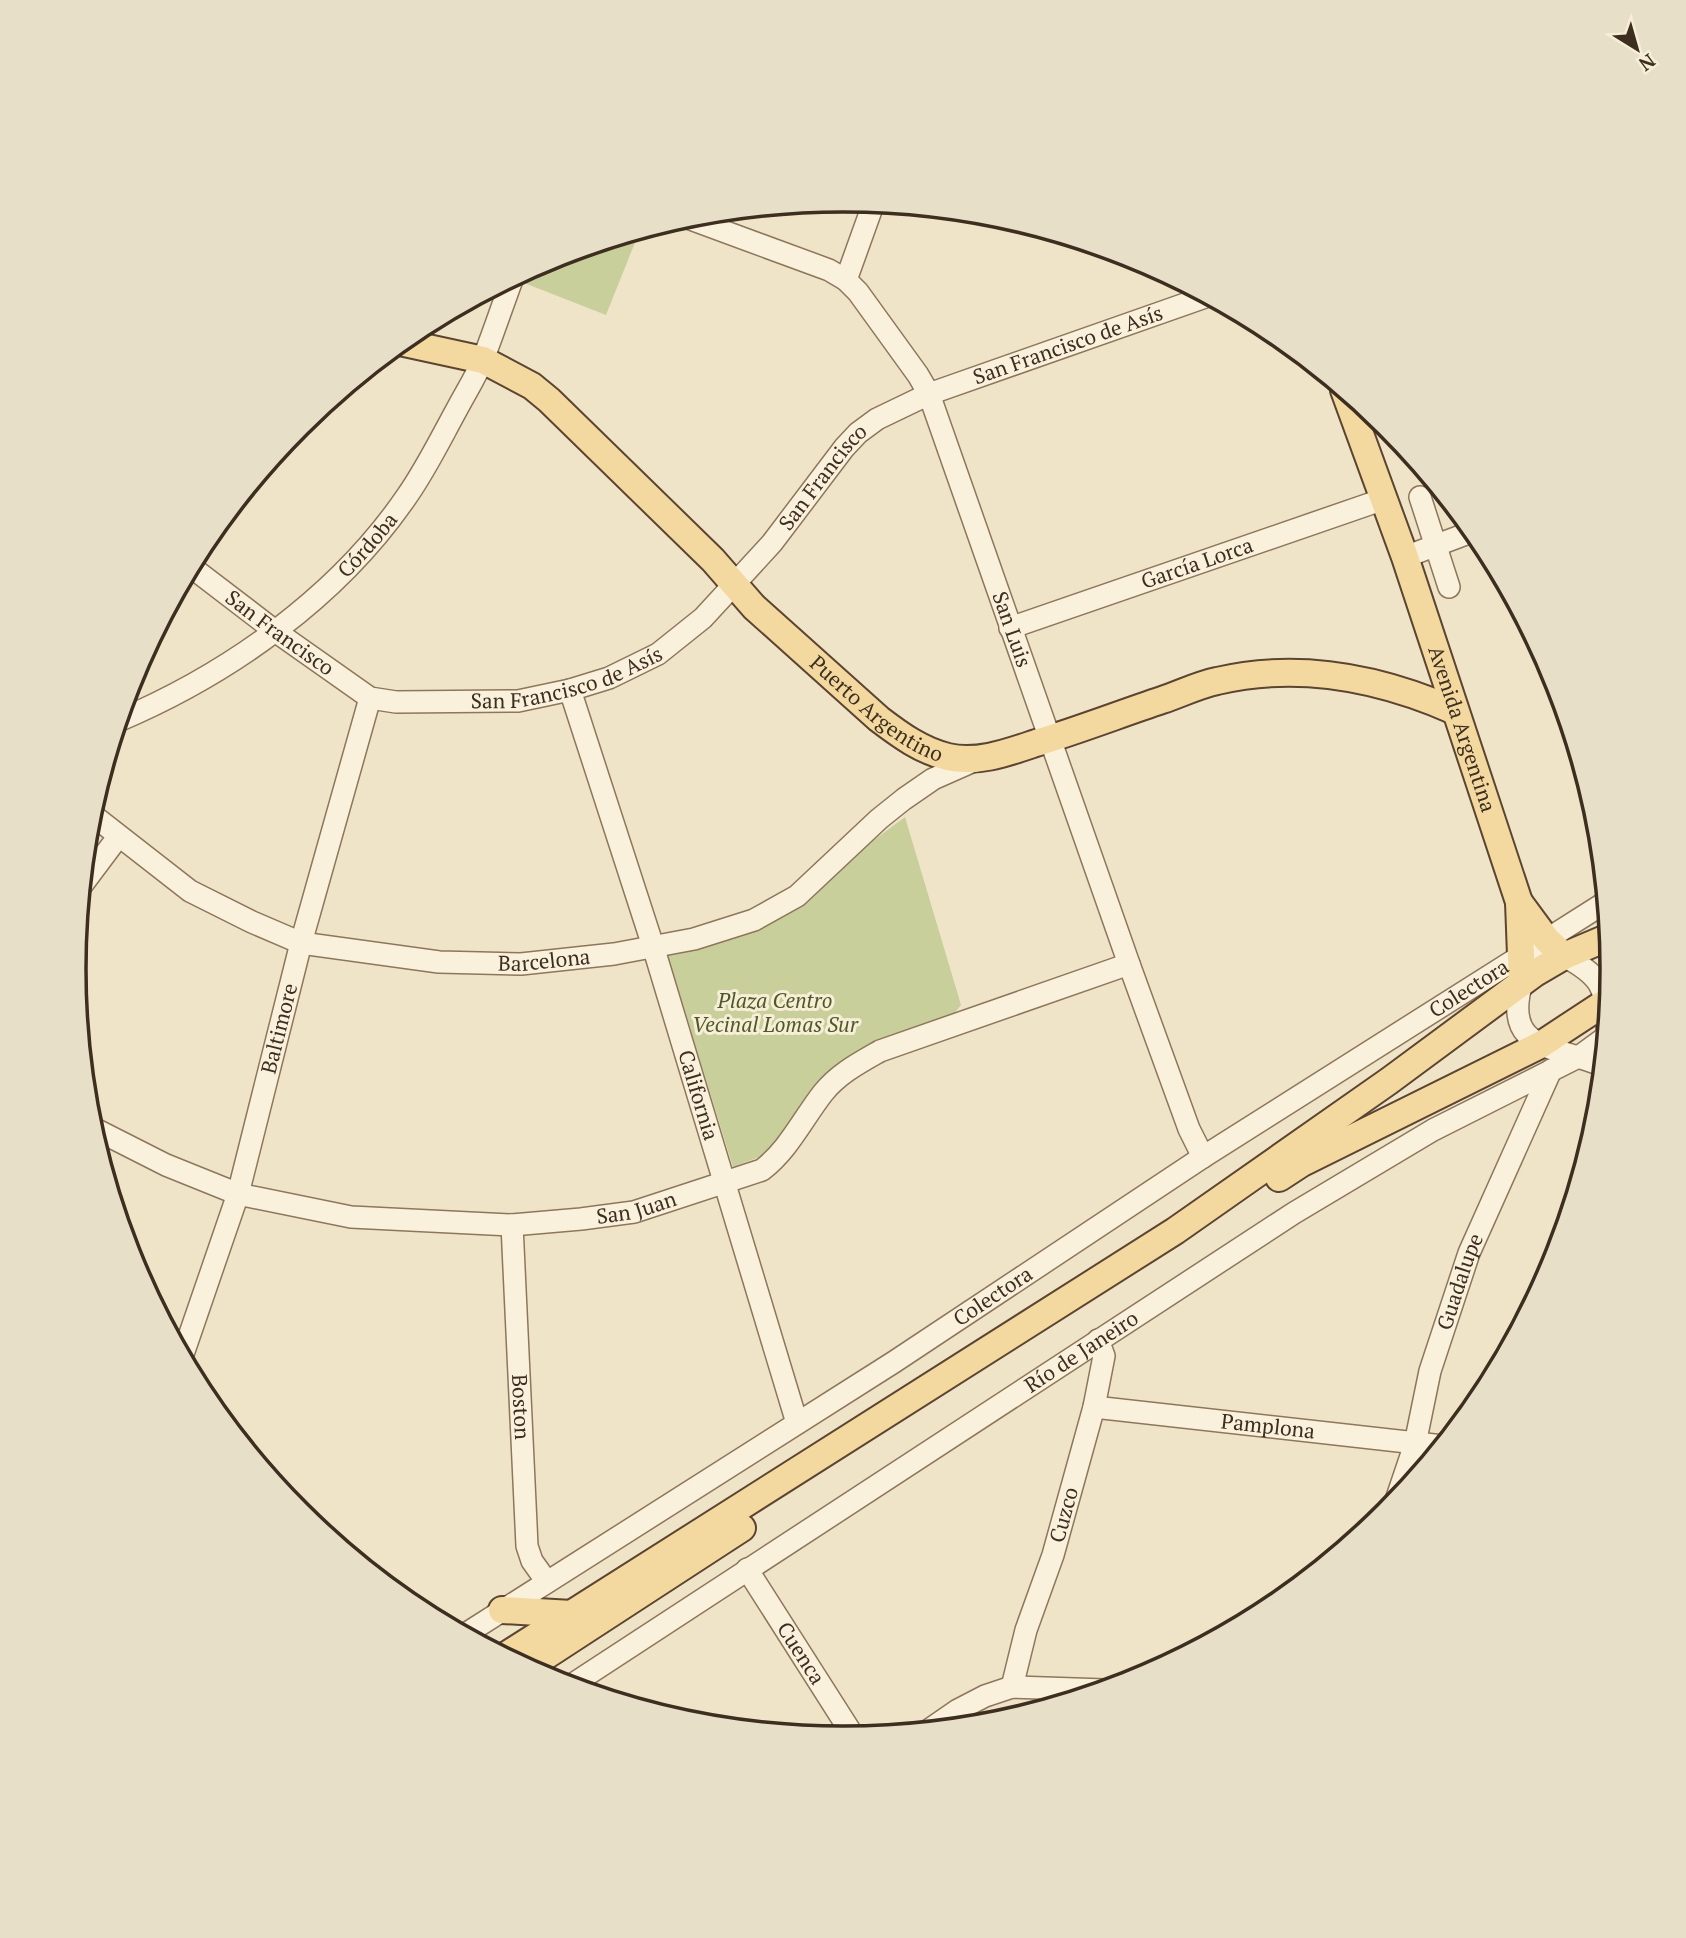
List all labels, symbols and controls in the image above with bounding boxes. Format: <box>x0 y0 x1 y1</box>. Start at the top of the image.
north arrow <box>1602 14 1672 84</box>
text: N <box>1634 49 1661 78</box>
street label: San Francisco de Asís <box>969 298 1166 390</box>
street label: San Francisco <box>772 416 872 536</box>
street label: Córdoba <box>331 506 404 583</box>
street label: García Lorca <box>1137 530 1257 595</box>
street label: San Francisco <box>220 583 340 681</box>
street label: San Luis <box>986 587 1039 671</box>
street label: San Francisco de Asís <box>471 639 667 714</box>
street label: Avenida Argentina <box>1422 642 1503 816</box>
street label: Puerto Argentino <box>804 649 947 768</box>
street label: Barcelona <box>498 942 592 977</box>
street label: Colectora <box>1423 952 1514 1024</box>
street label: Baltimore <box>254 980 303 1076</box>
park label: Plaza Centro Vecinal Lomas Sur <box>692 986 859 1038</box>
street label: California <box>672 1047 726 1144</box>
street label: San Juan <box>595 1184 680 1230</box>
street label: Guadalupe <box>1430 1229 1489 1333</box>
street label: Colectora <box>947 1259 1038 1332</box>
street label: Río de Janeiro <box>1019 1304 1143 1398</box>
street label: Boston <box>506 1373 537 1441</box>
street label: Pamplona <box>1220 1406 1317 1445</box>
street label: Cuzco <box>1042 1484 1084 1546</box>
street label: Cuenca <box>771 1616 832 1690</box>

